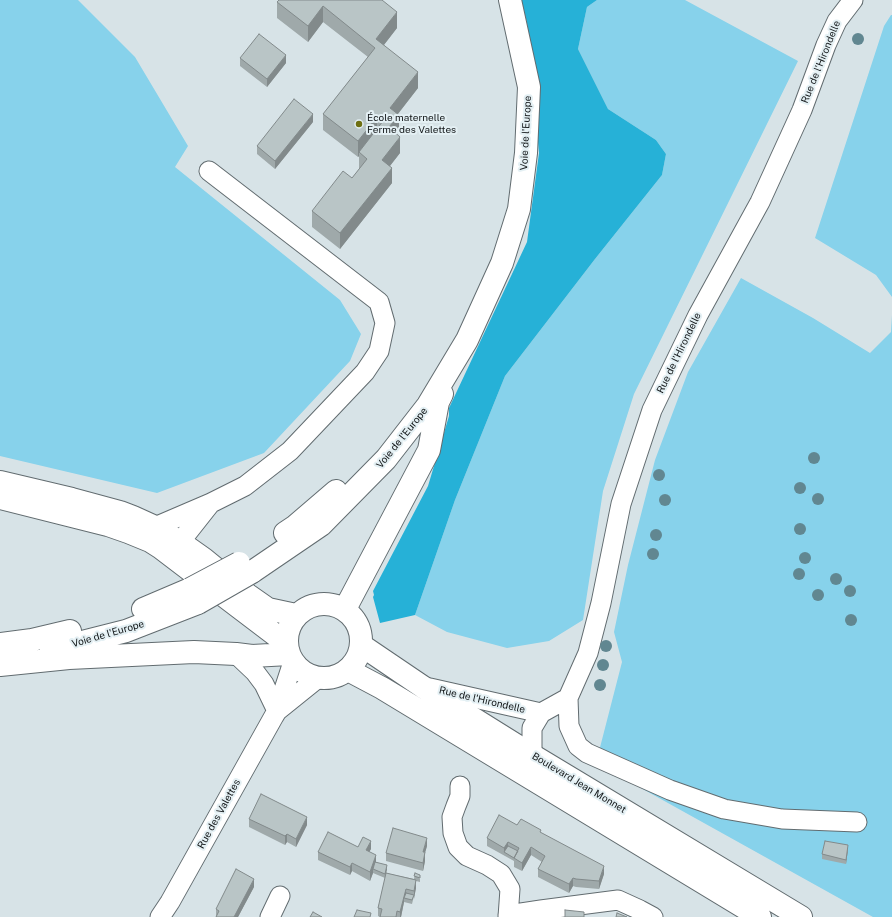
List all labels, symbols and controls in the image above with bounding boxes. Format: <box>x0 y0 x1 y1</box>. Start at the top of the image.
street label: Rue de l'Hirondelle <box>799 19 843 105</box>
street label: Voie de l'Europe <box>518 95 534 171</box>
place label: École maternelle Ferme des Valettes <box>367 112 456 136</box>
marker: École maternelle Ferme des Valettes <box>354 119 364 129</box>
street label: Rue de l'Hirondelle <box>654 311 704 395</box>
street label: Voie de l'Europe <box>374 405 430 471</box>
street label: Voie de l'Europe <box>70 618 146 650</box>
street label: Rue de l'Hirondelle <box>438 684 526 716</box>
street label: Boulevard Jean Monnet <box>530 750 628 816</box>
street label: Rue des Valettes <box>195 777 243 851</box>

